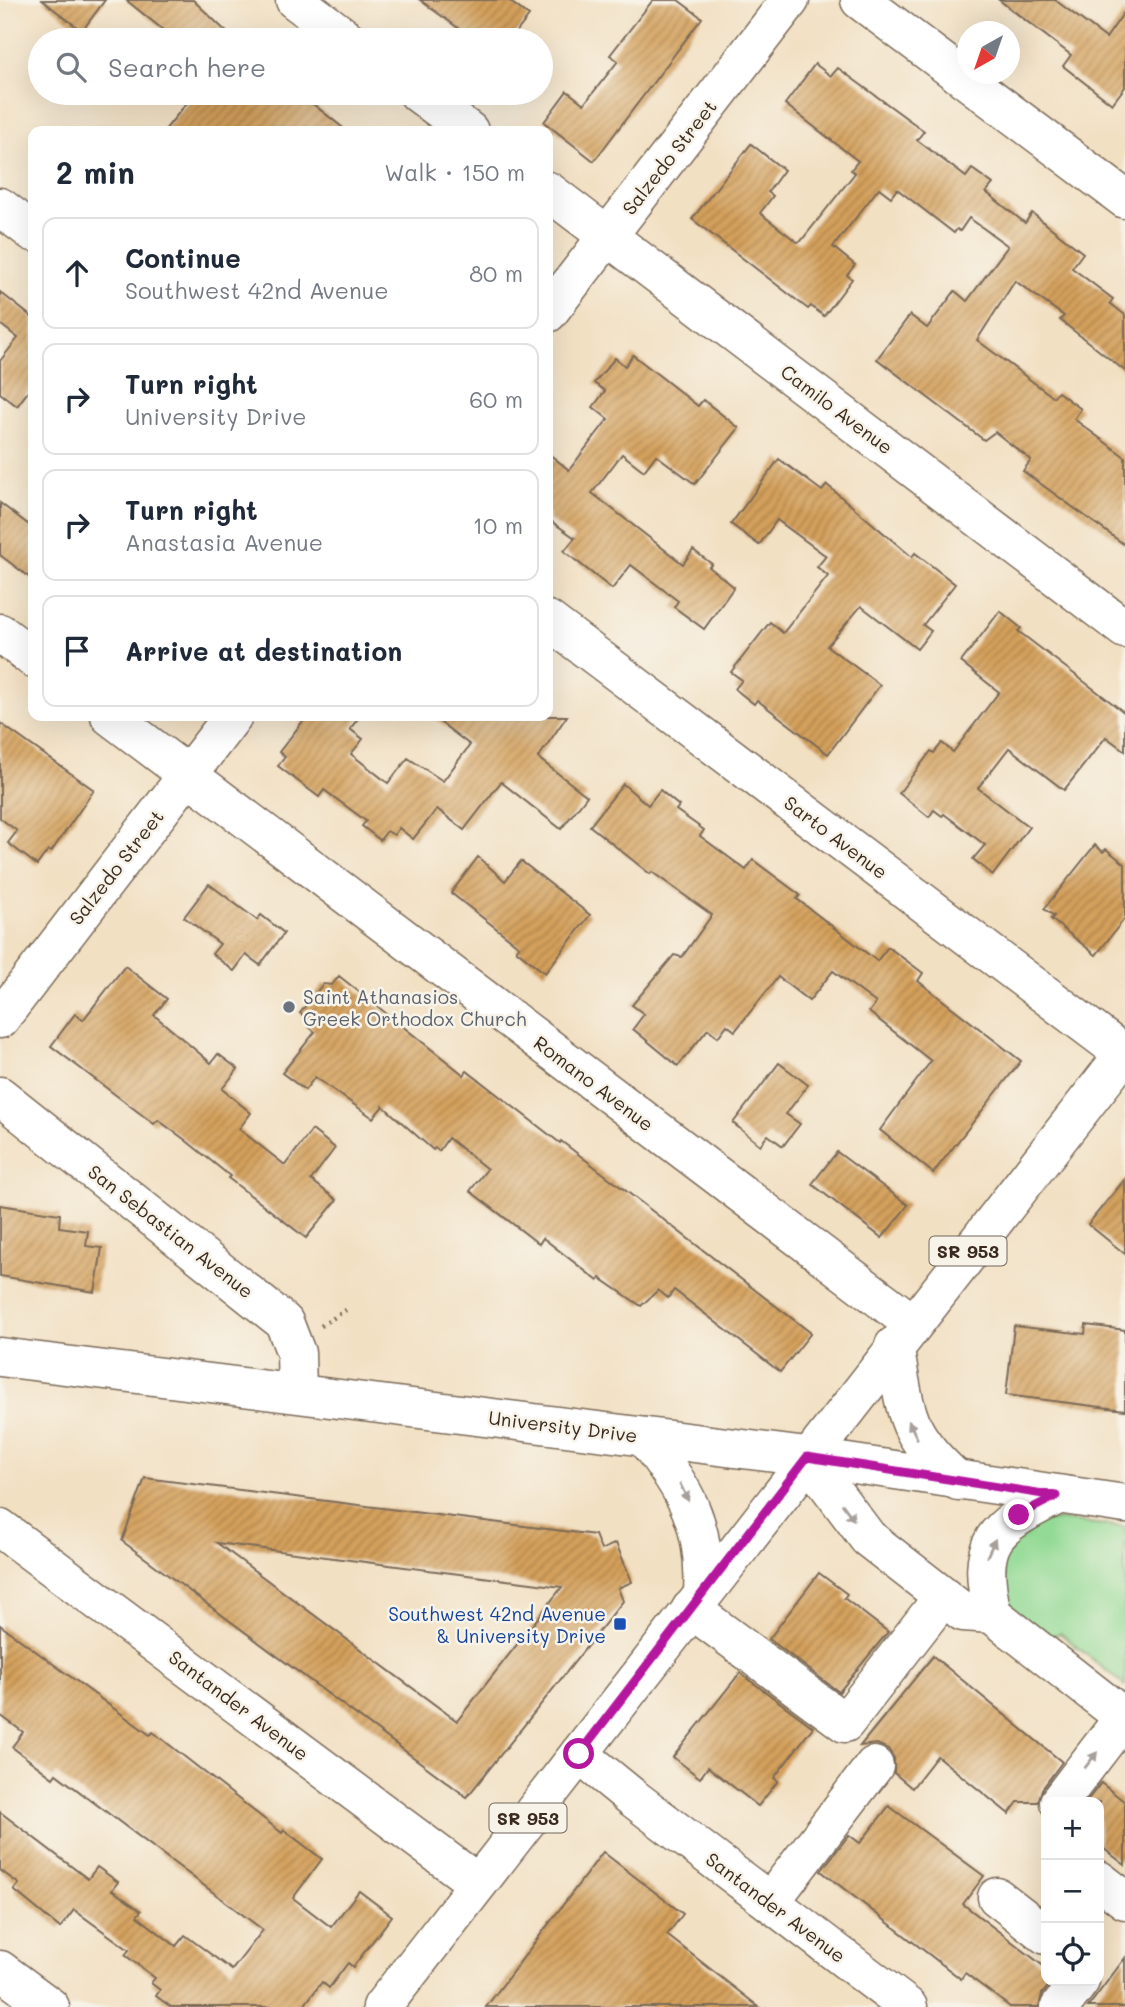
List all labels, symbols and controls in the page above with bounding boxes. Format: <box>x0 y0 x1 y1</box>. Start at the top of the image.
north arrow <box>957 21 1020 84</box>
search box <box>28 28 553 105</box>
icon: search <box>52 48 90 86</box>
text: Search here <box>108 50 266 84</box>
street label: Salzedo Street <box>616 94 722 220</box>
text: 2 min <box>56 152 135 192</box>
text: Walk · 150 m <box>384 157 525 187</box>
text: Continue <box>125 241 241 275</box>
icon: ahead <box>58 254 96 292</box>
text: 80 m <box>469 258 523 288</box>
text: Southwest 42nd Avenue <box>125 275 389 305</box>
street label: Camilo Avenue <box>776 359 898 459</box>
text: Turn right <box>125 367 258 401</box>
icon: right <box>58 380 96 418</box>
text: 60 m <box>469 384 523 414</box>
text: University Drive <box>125 401 307 431</box>
text: Turn right <box>125 493 258 527</box>
icon: right <box>58 506 96 544</box>
text: 10 m <box>473 510 523 540</box>
text: Anastasia Avenue <box>125 527 323 557</box>
icon: arrive <box>58 632 96 670</box>
text: Arrive at destination <box>125 634 402 668</box>
street label: Sarto Avenue <box>779 790 893 884</box>
street label: Salzedo Street <box>63 804 169 930</box>
place label: Saint Athanasios Greek Orthodox Church <box>303 984 526 1031</box>
marker: Saint Athanasios Greek Orthodox Church <box>281 999 297 1015</box>
street label: Romano Avenue <box>529 1030 659 1136</box>
street label: San Sebastian Avenue <box>83 1159 259 1303</box>
road number: SR 953 <box>930 1236 1006 1266</box>
street label: University Drive <box>487 1404 639 1448</box>
one-way arrow <box>908 1420 919 1440</box>
one-way arrow <box>679 1482 690 1502</box>
route end <box>1003 1499 1034 1530</box>
one-way arrow <box>841 1503 855 1521</box>
one-way arrow <box>985 1538 996 1558</box>
place label: Southwest 42nd Avenue & University Drive <box>388 1601 606 1648</box>
marker: Southwest 42nd Avenue & University Drive <box>612 1616 628 1632</box>
street label: Santander Avenue <box>164 1644 314 1766</box>
route start <box>563 1738 594 1769</box>
one-way arrow <box>1084 1751 1099 1769</box>
map controls <box>1041 1797 1104 1986</box>
button: + <box>1041 1797 1104 1860</box>
road number: SR 953 <box>490 1804 566 1832</box>
street label: Santander Avenue <box>701 1846 851 1968</box>
button: − <box>1041 1860 1104 1923</box>
button: locate <box>1041 1923 1104 1986</box>

